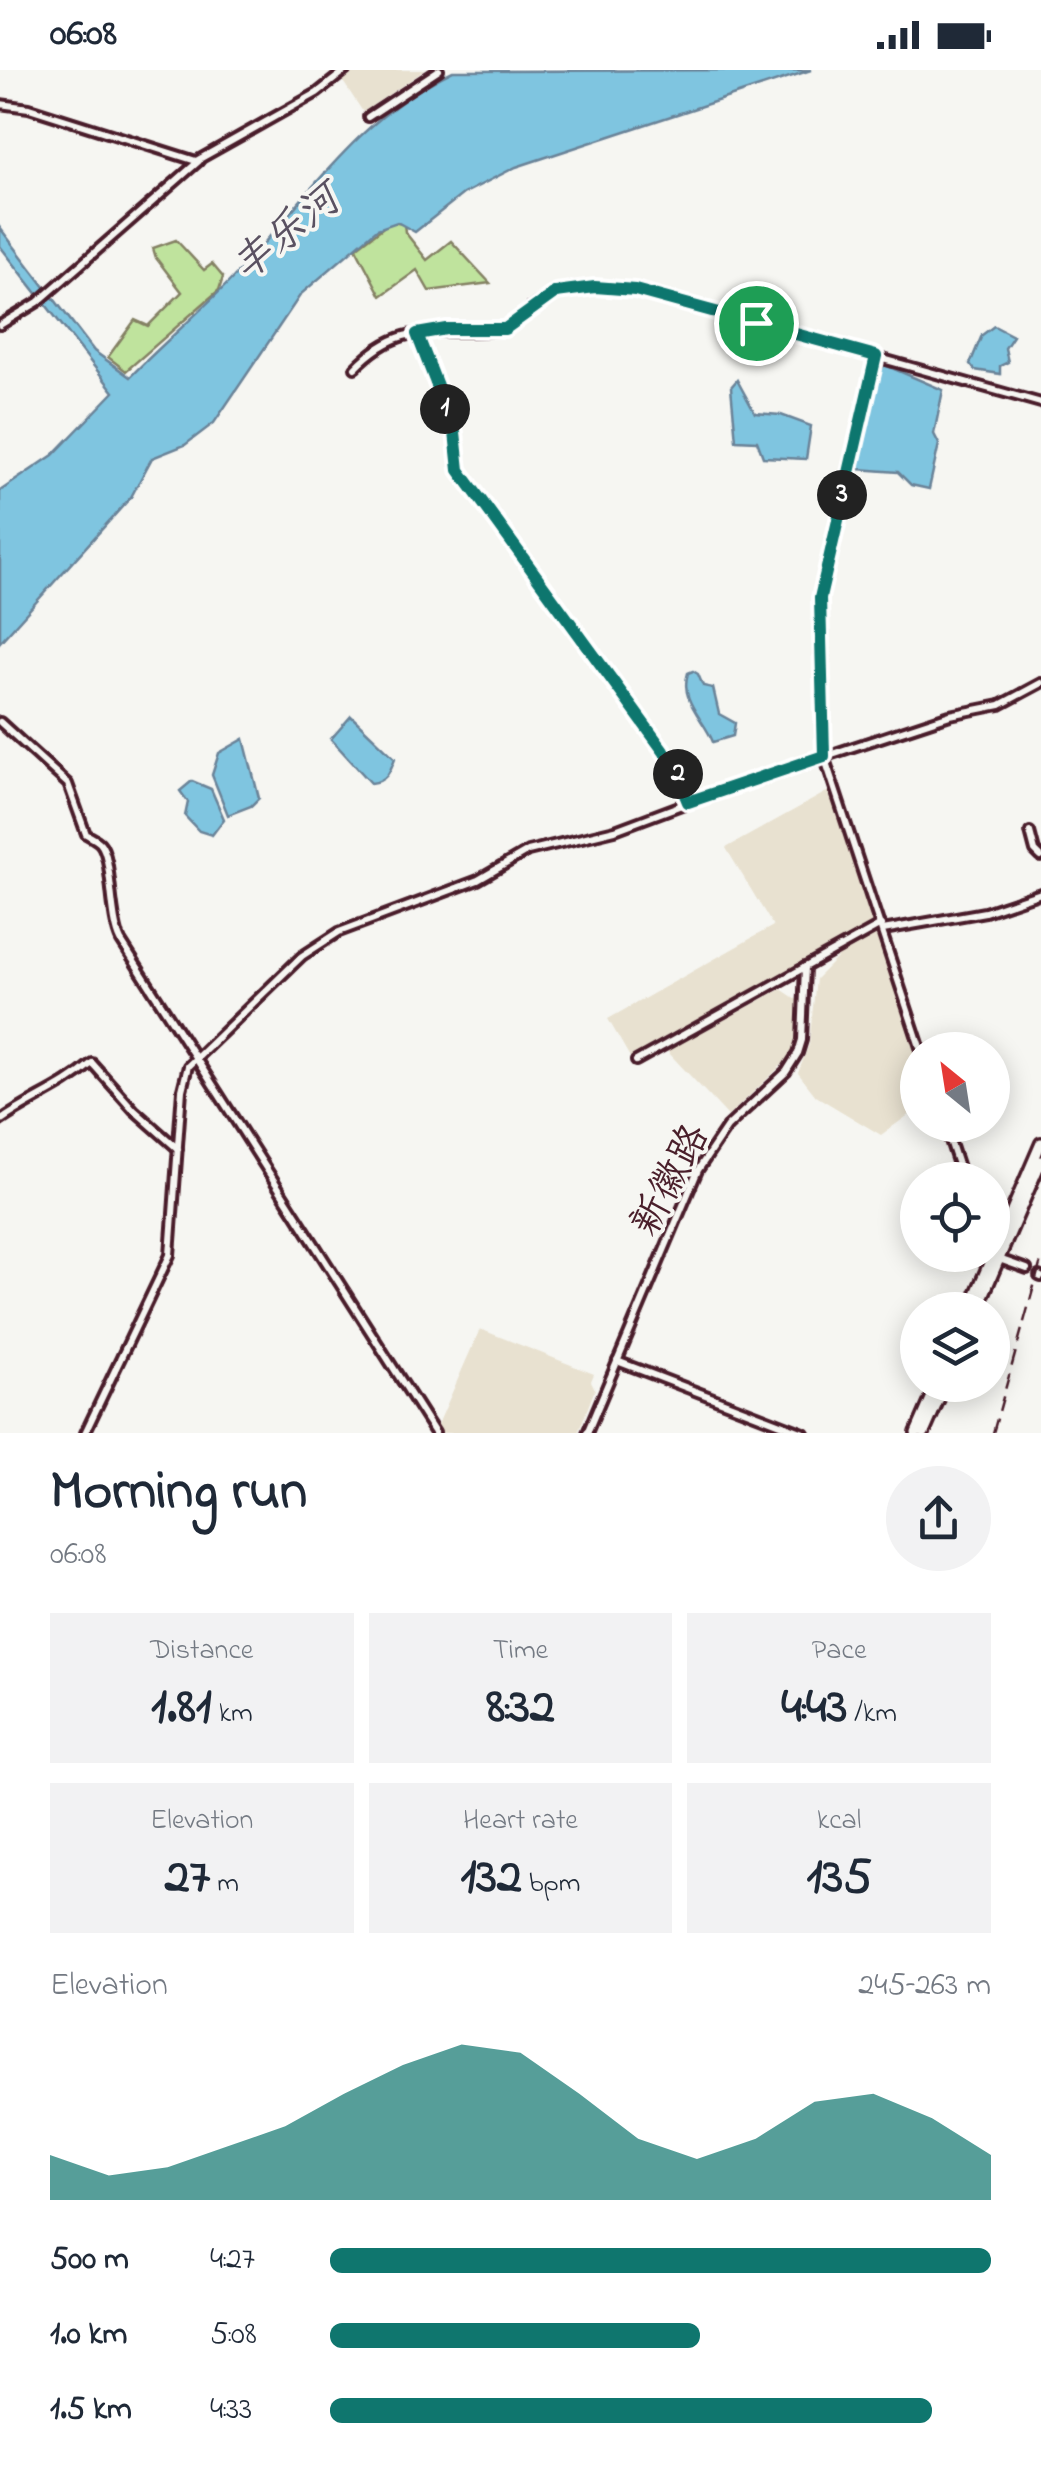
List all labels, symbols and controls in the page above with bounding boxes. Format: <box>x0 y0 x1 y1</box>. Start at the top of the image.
text: 06:08 <box>50 7 117 63</box>
water label: 丰乐河 <box>219 167 360 298</box>
pin <box>714 281 799 366</box>
icon: arrive <box>729 296 784 351</box>
pin: 1 <box>420 384 470 434</box>
text: 1 <box>441 388 449 429</box>
pin: 3 <box>817 470 867 520</box>
text: 3 <box>836 474 848 515</box>
pin: 2 <box>653 749 703 799</box>
text: 2 <box>671 753 685 794</box>
north arrow <box>900 1032 1010 1142</box>
map controls <box>900 1032 1010 1402</box>
street label: 新徽路 <box>618 1114 726 1248</box>
button: locate <box>900 1162 1010 1272</box>
button: layers <box>900 1292 1010 1402</box>
text: Morning run <box>50 1454 307 1534</box>
button: share <box>886 1466 991 1571</box>
text: 06:08 <box>50 1532 106 1579</box>
text: Distance <box>150 1631 253 1672</box>
text: Time <box>493 1631 548 1672</box>
text: Pace <box>812 1631 866 1672</box>
text: 1.81 <box>151 1672 212 1745</box>
text: 8:32 <box>486 1672 555 1745</box>
text: 4:43 <box>781 1672 847 1745</box>
text: km <box>212 1694 253 1735</box>
text: /km <box>847 1694 897 1735</box>
text: Elevation <box>150 1801 253 1842</box>
text: Heart rate <box>463 1801 578 1842</box>
text: kcal <box>817 1801 861 1842</box>
text: 27 <box>165 1842 210 1915</box>
text: 132 <box>460 1842 522 1915</box>
text: 135 <box>807 1842 872 1915</box>
text: m <box>210 1864 239 1905</box>
text: bpm <box>522 1864 581 1905</box>
text: Elevation <box>50 1963 168 2010</box>
text: 245–263 m <box>858 1963 991 2010</box>
text: 500 m <box>50 2237 129 2284</box>
text: 4:27 <box>210 2237 255 2284</box>
text: 1.0 km <box>50 2312 127 2359</box>
text: 5:08 <box>210 2312 257 2359</box>
text: 1.5 km <box>50 2387 132 2434</box>
text: 4:33 <box>210 2387 252 2434</box>

